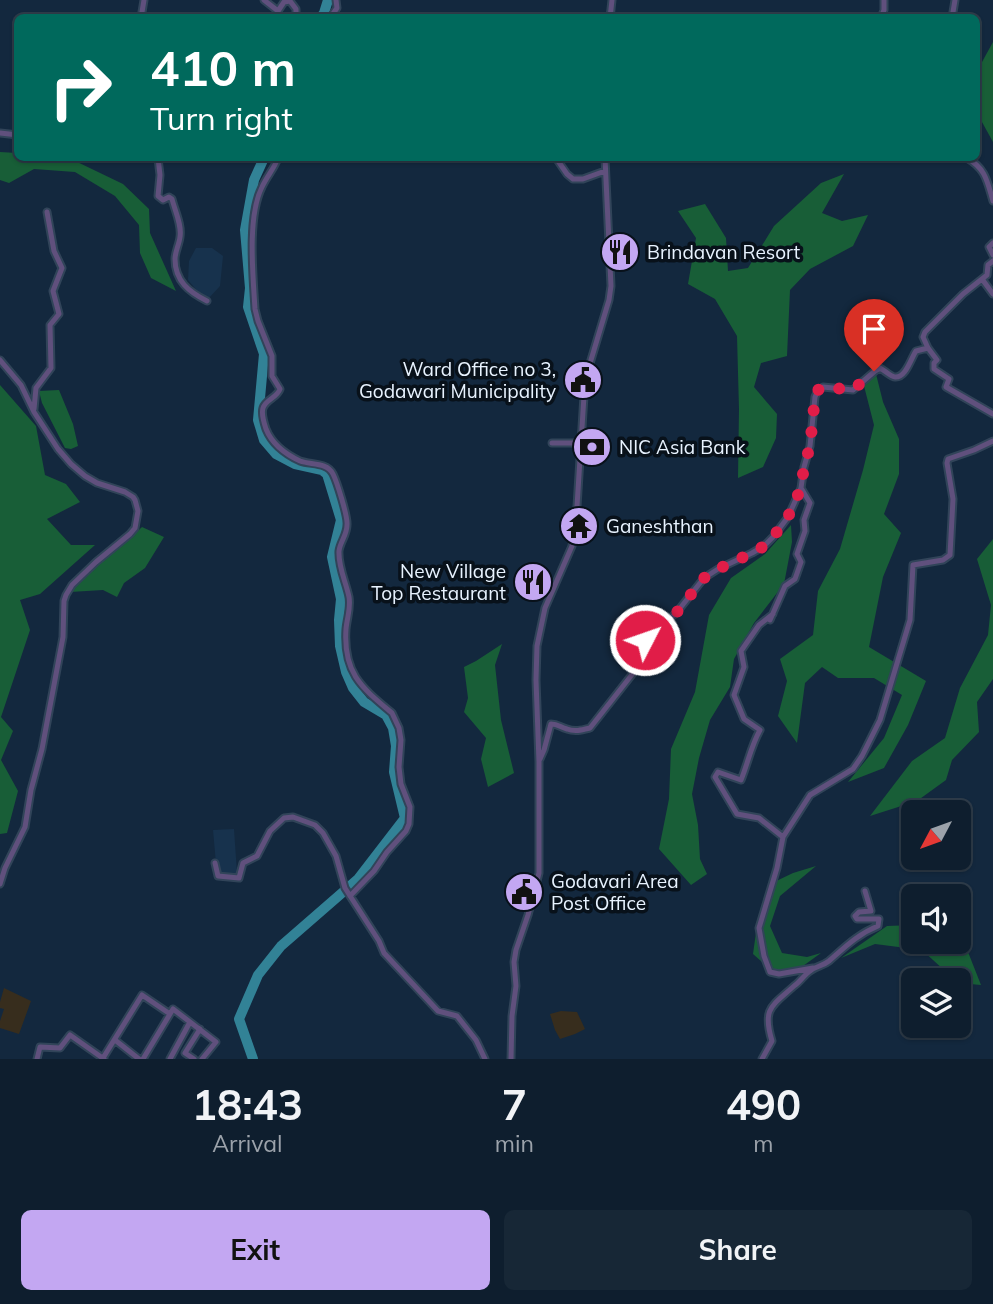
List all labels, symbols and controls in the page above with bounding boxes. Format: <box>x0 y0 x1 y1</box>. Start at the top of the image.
text: 410 m <box>150 37 296 98</box>
icon: right <box>35 42 126 133</box>
text: Turn right <box>150 98 293 138</box>
restaurant icon: Brindavan Resort <box>599 231 641 273</box>
place label: Brindavan Resort <box>647 240 801 264</box>
pin <box>844 299 904 371</box>
icon: arrive <box>855 310 893 348</box>
place label: Ward Office no 3, Godawari Municipality <box>359 357 556 403</box>
public building icon: Ward Office no 3, Godawari Municipality <box>562 359 604 401</box>
bank icon: NIC Asia Bank <box>571 426 613 468</box>
place label: NIC Asia Bank <box>619 435 746 459</box>
temple icon: Ganeshthan <box>558 505 600 547</box>
place label: Ganeshthan <box>606 514 714 538</box>
place label: New Village Top Restaurant <box>371 559 506 605</box>
restaurant icon: New Village Top Restaurant <box>512 561 554 603</box>
position arrow <box>608 603 682 677</box>
north arrow <box>901 800 971 870</box>
map controls <box>901 800 971 1038</box>
place label: Godavari Area Post Office <box>551 869 679 915</box>
public building icon: Godavari Area Post Office <box>503 871 545 913</box>
button: sound <box>901 884 971 954</box>
button: layers <box>901 968 971 1038</box>
text: 18:43 <box>192 1078 303 1131</box>
text: 7 <box>502 1078 527 1131</box>
text: 490 <box>726 1078 801 1131</box>
text: Arrival <box>212 1129 283 1158</box>
text: min <box>495 1129 534 1158</box>
text: m <box>753 1129 774 1158</box>
button: Exit <box>21 1210 490 1290</box>
button: Share <box>504 1210 972 1290</box>

